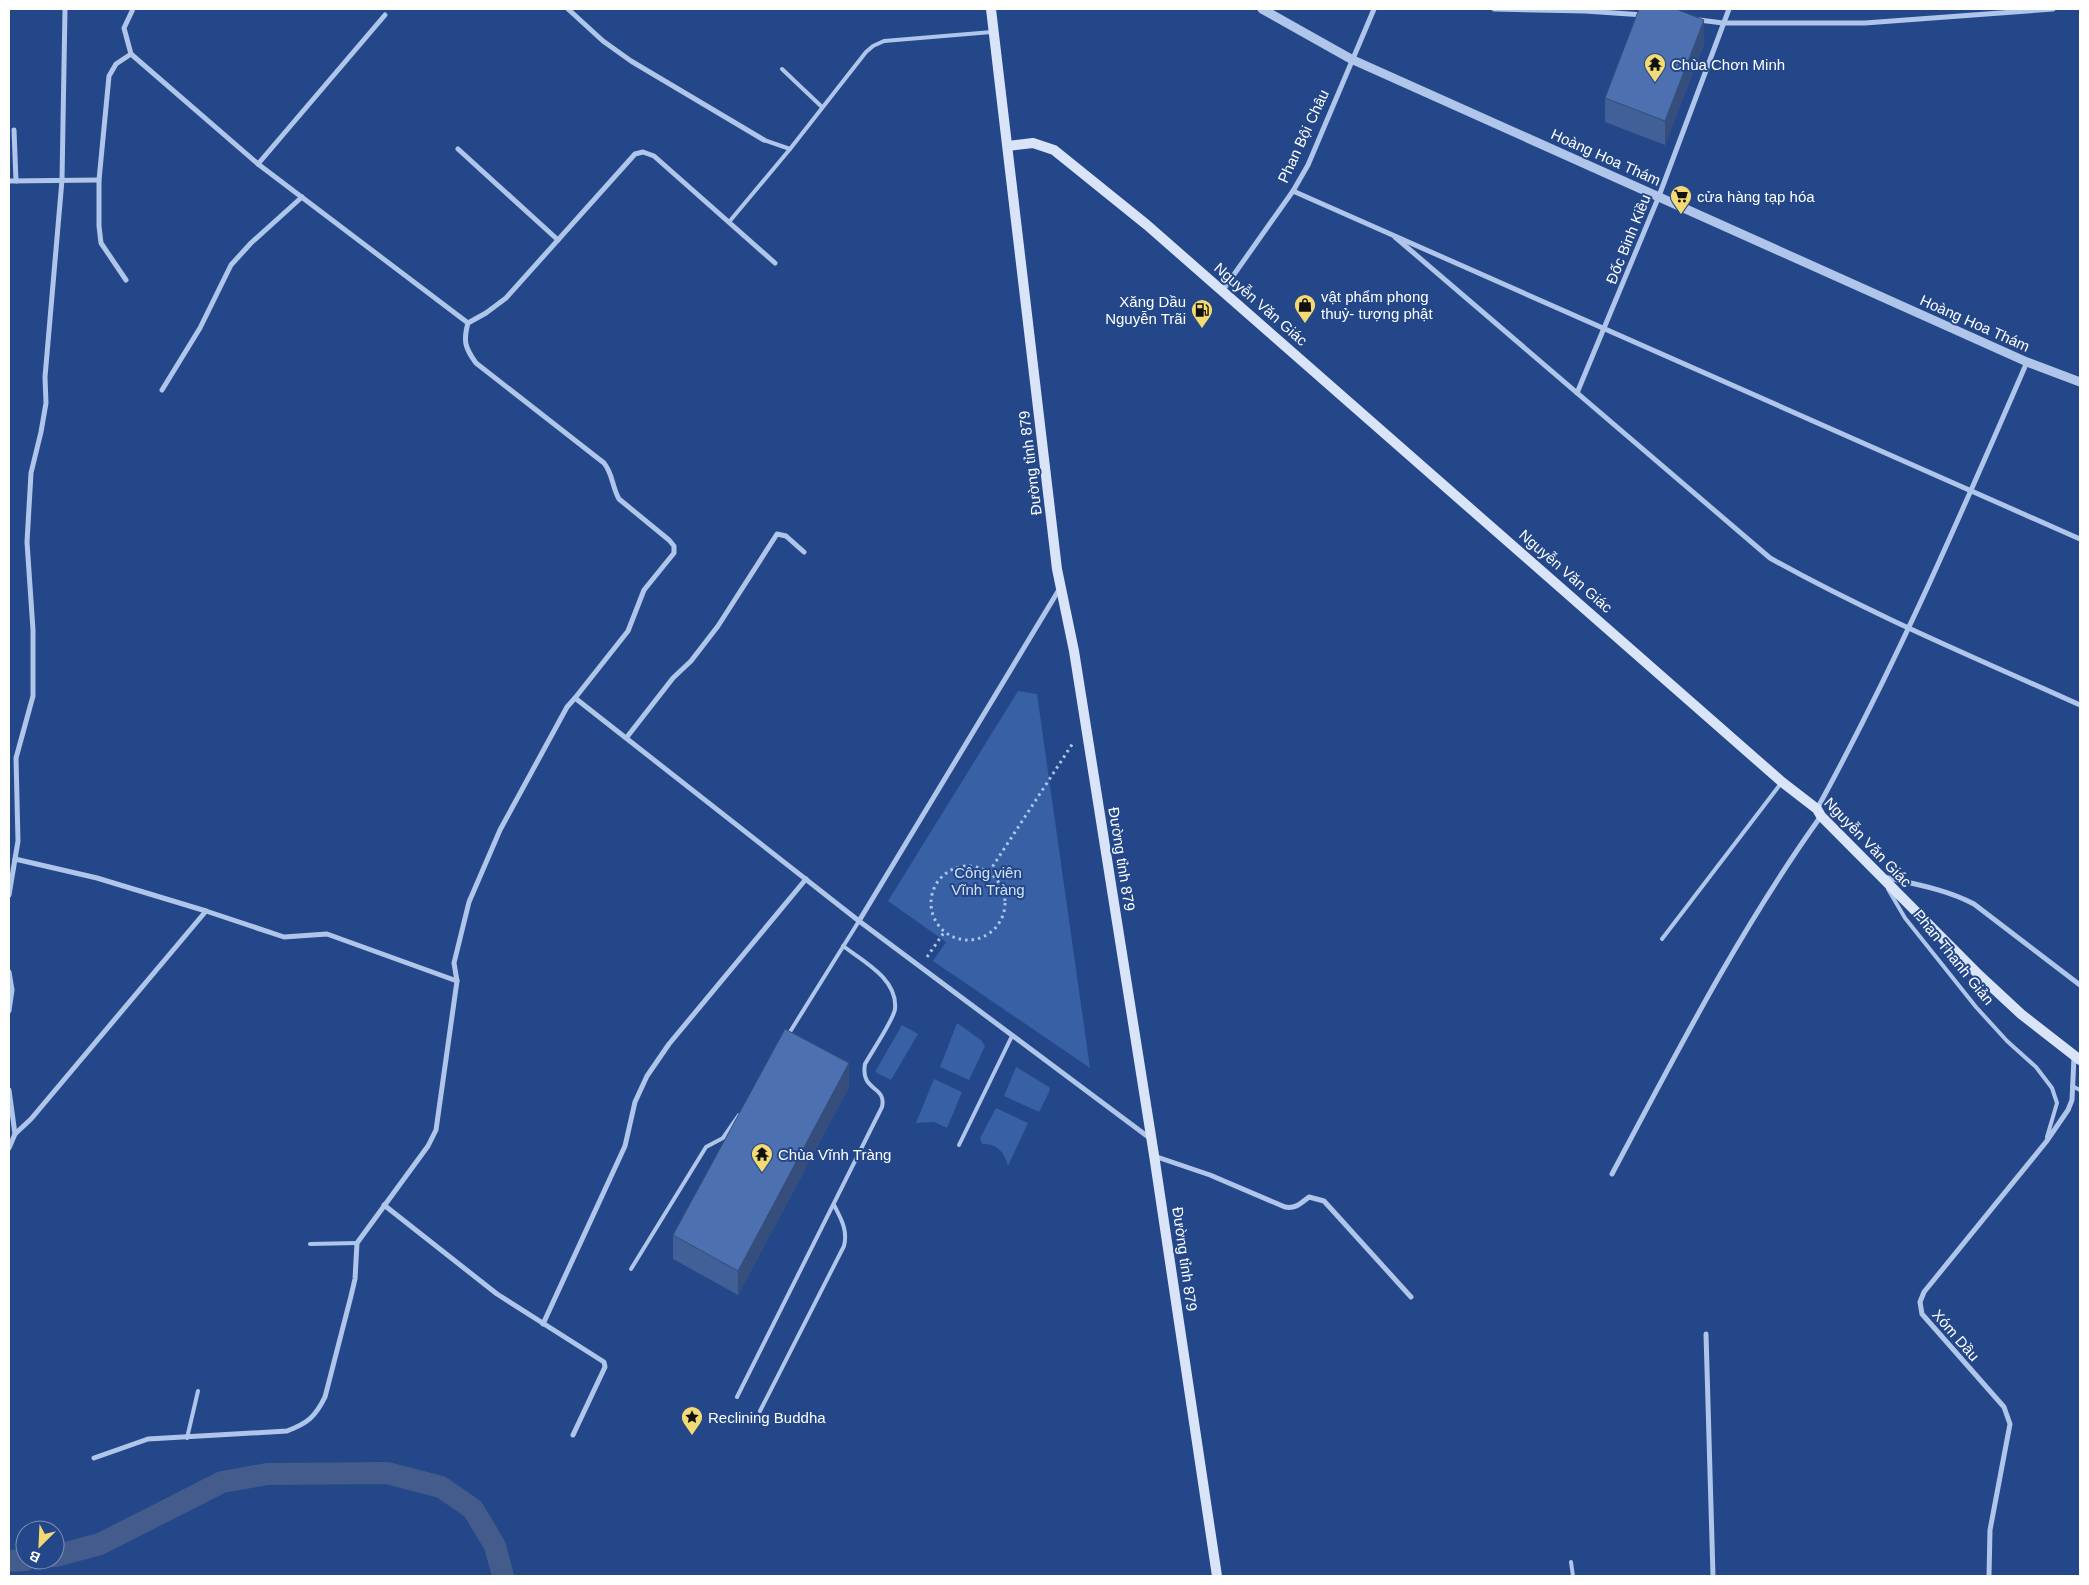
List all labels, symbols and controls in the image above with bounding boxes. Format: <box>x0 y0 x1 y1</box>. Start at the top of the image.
temple icon: Chùa Chơn Minh <box>1643 52 1667 83</box>
place label: Chùa Chơn Minh <box>1671 56 1785 73</box>
street label: Phan Bội Châu <box>1274 87 1332 185</box>
street label: Hoàng Hoa Thám <box>1549 125 1663 189</box>
supermarket icon: cửa hàng tạp hóa <box>1669 184 1693 215</box>
place label: cửa hàng tạp hóa <box>1697 188 1815 205</box>
street label: Đốc Binh Kiều <box>1602 192 1654 286</box>
street label: Nguyễn Văn Giác <box>1211 259 1311 349</box>
place label: vật phẩm phong thuỷ- tượng phật <box>1321 288 1433 322</box>
street label: Hoàng Hoa Thám <box>1918 291 2032 355</box>
place label: Xăng Dầu Nguyễn Trãi <box>1105 293 1186 327</box>
shop icon: vật phẩm phong thuỷ- tượng phật <box>1293 293 1317 324</box>
fuel station icon: Xăng Dầu Nguyễn Trãi <box>1190 298 1214 329</box>
street label: Đường tỉnh 879 <box>1015 410 1045 516</box>
street label: Nguyễn Văn Giác <box>1516 526 1616 616</box>
street label: Nguyễn Văn Giác <box>1821 794 1915 891</box>
street label: Đường tỉnh 879 <box>1105 806 1139 912</box>
park label: Công viên Vĩnh Tràng <box>951 864 1025 898</box>
street label: Phan Thanh Giản <box>1910 906 1998 1008</box>
temple icon: Chùa Vĩnh Tràng <box>750 1142 774 1173</box>
place label: Chùa Vĩnh Tràng <box>778 1146 891 1163</box>
street label: Đường tỉnh 879 <box>1169 1206 1201 1312</box>
street label: Xóm Dầu <box>1929 1306 1983 1364</box>
place icon: Reclining Buddha <box>680 1405 704 1436</box>
place label: Reclining Buddha <box>708 1409 826 1426</box>
north arrow <box>15 1520 65 1570</box>
text: B <box>27 1548 43 1566</box>

